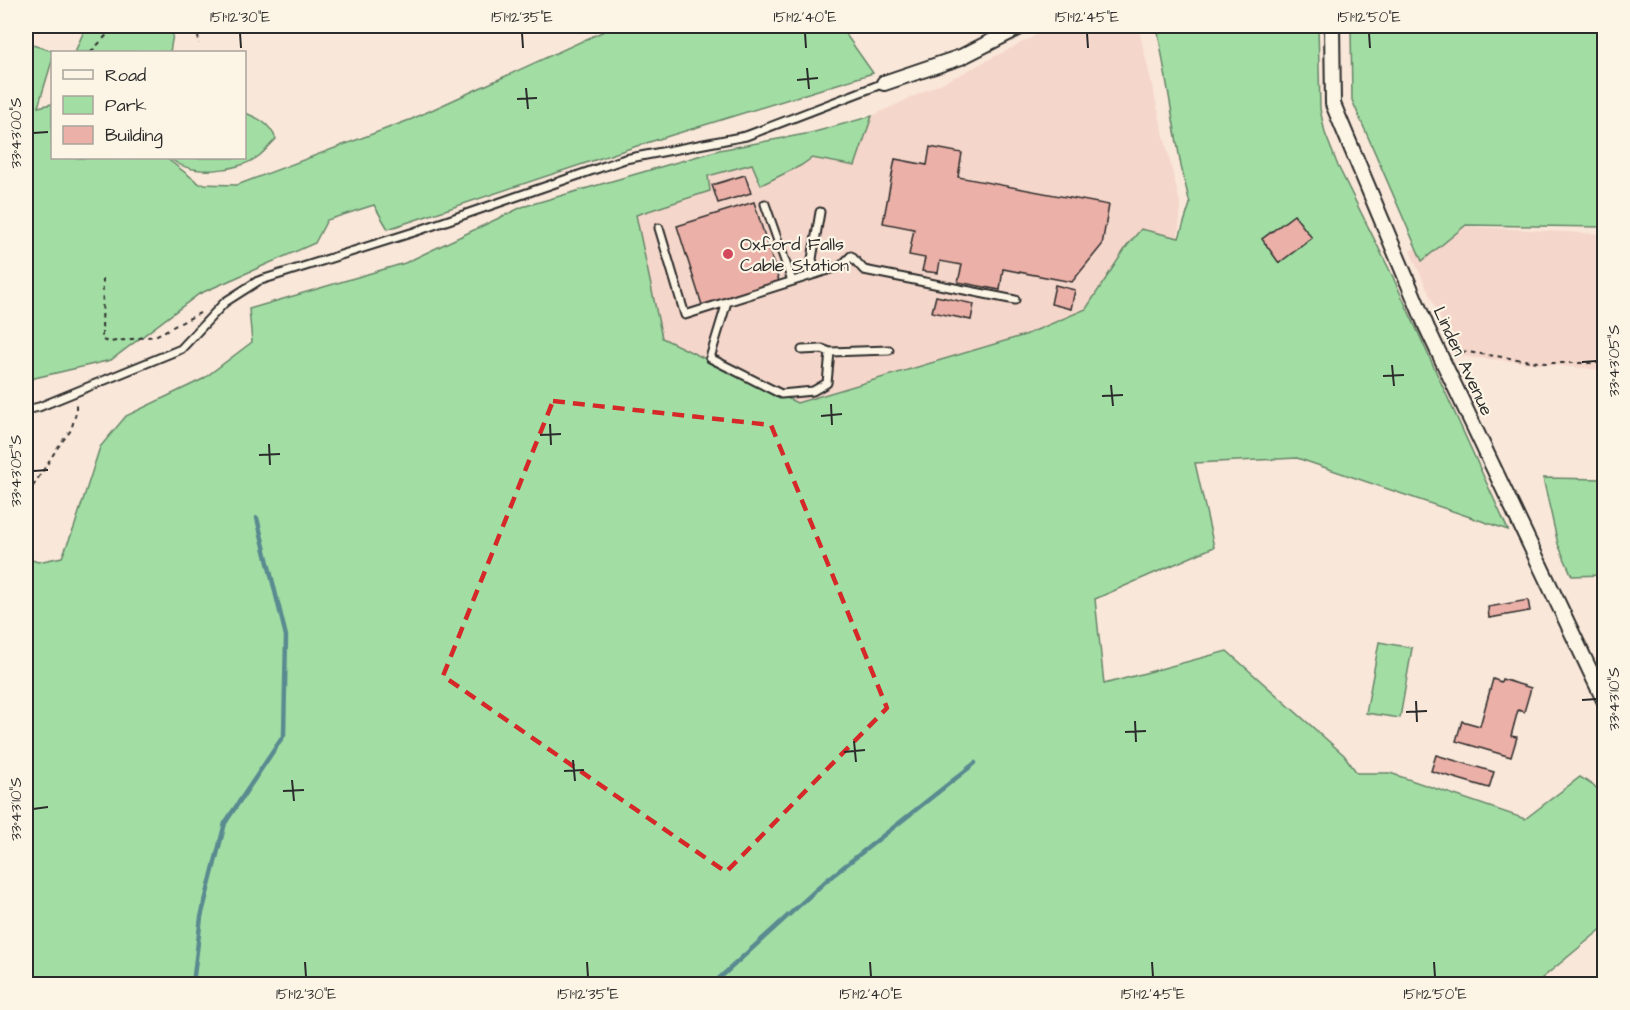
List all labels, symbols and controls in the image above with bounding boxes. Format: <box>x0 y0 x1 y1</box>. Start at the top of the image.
text: 151°12'30"E <box>210 7 270 28</box>
text: 151°12'35"E <box>491 7 553 28</box>
text: 151°12'40"E <box>774 7 837 28</box>
text: 151°12'45"E <box>1055 7 1119 28</box>
text: 151°12'50"E <box>1337 7 1401 28</box>
legend <box>51 51 246 159</box>
text: Road <box>105 63 146 88</box>
text: Park <box>105 93 147 118</box>
text: 33°43'00"S <box>6 97 27 168</box>
text: Building <box>105 123 163 149</box>
place label: Oxford Falls Cable Station <box>740 232 849 278</box>
marker: Oxford Falls Cable Station <box>721 247 735 261</box>
street label: Linden Avenue <box>1427 302 1499 420</box>
text: 33°43'05"S <box>1604 325 1625 397</box>
text: 33°43'05"S <box>6 435 27 507</box>
text: 33°43'10"S <box>1604 667 1625 731</box>
text: 33°43'10"S <box>6 777 27 841</box>
text: 151°12'30"E <box>276 984 336 1005</box>
text: 151°12'35"E <box>557 984 619 1005</box>
text: 151°12'40"E <box>840 984 903 1005</box>
text: 151°12'45"E <box>1121 984 1185 1005</box>
text: 151°12'50"E <box>1403 984 1467 1005</box>

